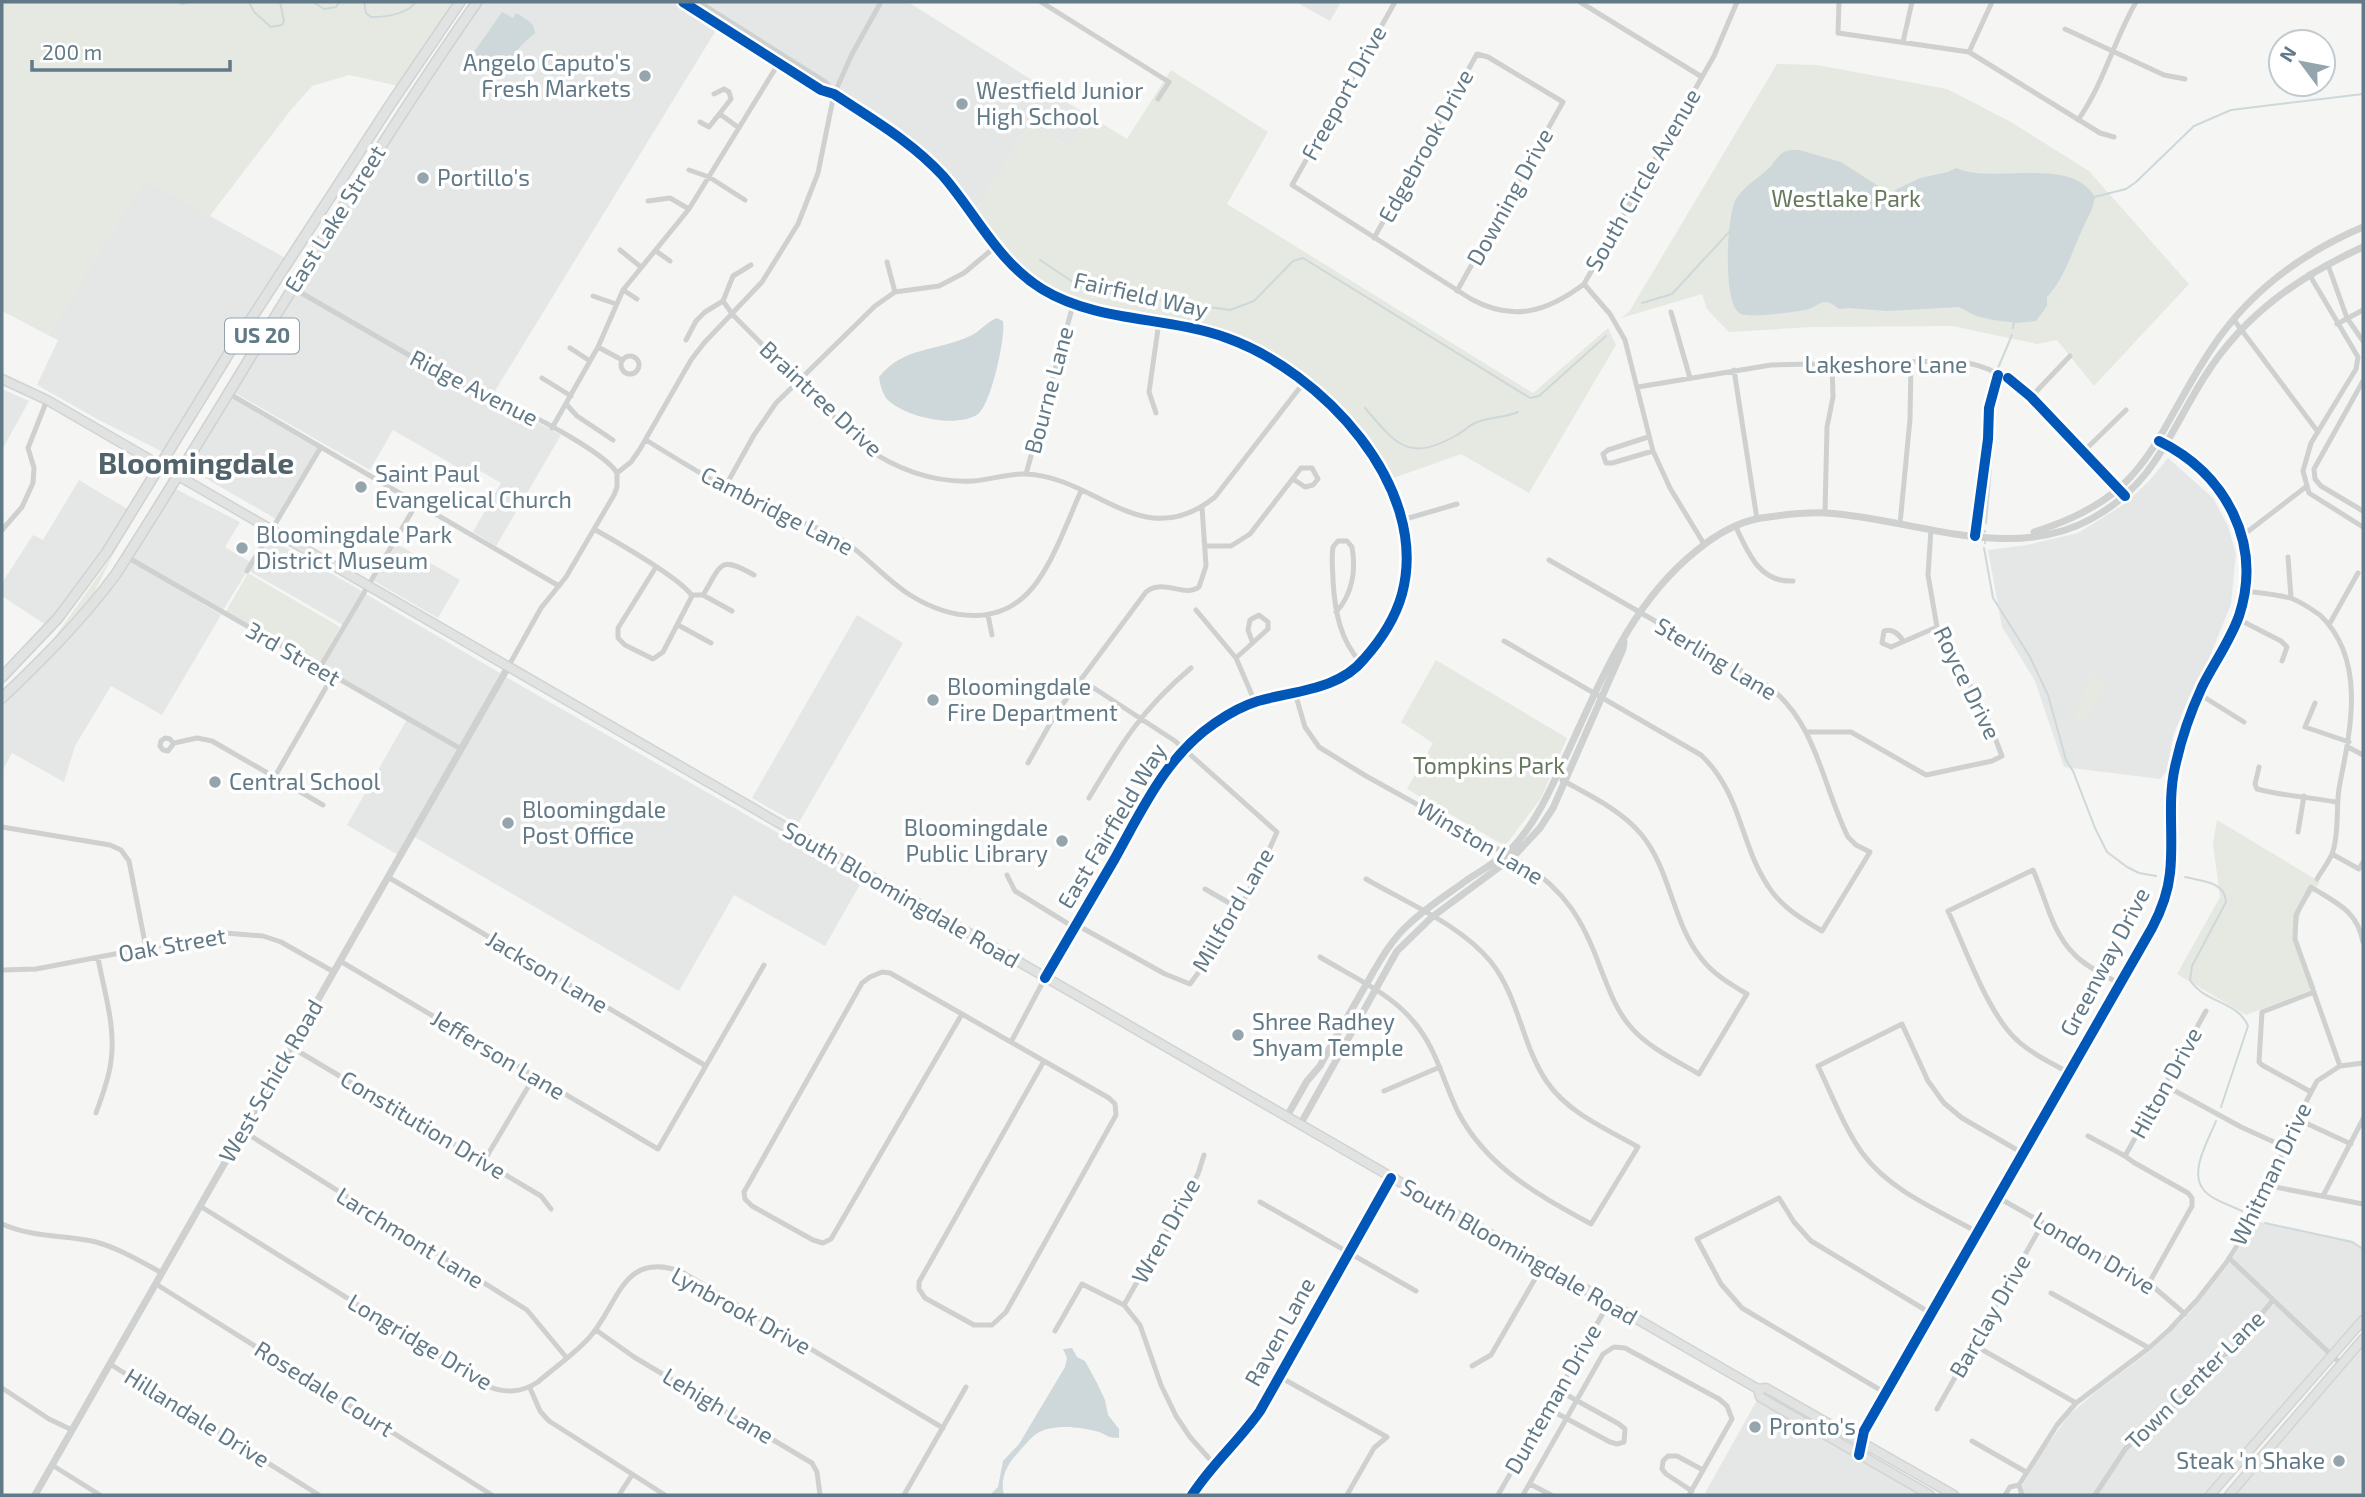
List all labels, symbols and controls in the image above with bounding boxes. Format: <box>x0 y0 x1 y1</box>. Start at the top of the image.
street label: Freeport Drive <box>1295 20 1392 165</box>
scale bar <box>32 28 229 72</box>
north arrow <box>2267 28 2337 98</box>
text: 200 m <box>42 39 102 64</box>
text: N <box>2274 42 2301 66</box>
place label: Angelo Caputo's Fresh Markets <box>463 48 631 102</box>
street label: Edgebrook Drive <box>1372 64 1479 227</box>
marker: Angelo Caputo's Fresh Markets <box>637 68 653 84</box>
place label: Westfield Junior High School <box>976 76 1143 130</box>
street label: South Circle Avenue <box>1578 83 1706 276</box>
marker: Westfield Junior High School <box>954 96 970 112</box>
street label: Downing Drive <box>1460 123 1558 270</box>
street label: East Lake Street <box>278 139 391 297</box>
place label: Portillo's <box>437 163 530 191</box>
marker: Portillo's <box>415 170 431 186</box>
park label: Westlake Park <box>1771 184 1921 212</box>
street label: Fairfield Way <box>1071 265 1211 323</box>
road number: US 20 <box>225 318 299 354</box>
street label: Bourne Lane <box>1018 323 1078 456</box>
street label: Braintree Drive <box>755 334 889 462</box>
street label: Ridge Avenue <box>406 343 543 431</box>
street label: Lakeshore Lane <box>1805 350 1967 378</box>
district label: Bloomingdale <box>98 444 294 480</box>
place label: Saint Paul Evangelical Church <box>375 459 572 513</box>
street label: Cambridge Lane <box>696 460 858 561</box>
marker: Saint Paul Evangelical Church <box>353 479 369 495</box>
place label: Bloomingdale Park District Museum <box>256 520 453 574</box>
marker: Bloomingdale Park District Museum <box>234 540 250 556</box>
street label: Sterling Lane <box>1651 611 1783 705</box>
street label: 3rd Street <box>241 615 346 691</box>
street label: Royce Drive <box>1929 622 2007 744</box>
place label: Bloomingdale Fire Department <box>947 672 1118 726</box>
marker: Bloomingdale Fire Department <box>925 692 941 708</box>
street label: East Fairfield Way <box>1051 738 1172 913</box>
park label: Tompkins Park <box>1413 751 1565 779</box>
place label: Central School <box>229 767 380 795</box>
marker: Central School <box>207 774 223 790</box>
street label: Winston Lane <box>1412 792 1549 890</box>
place label: Bloomingdale Post Office <box>522 795 666 849</box>
place label: Bloomingdale Public Library <box>904 813 1048 867</box>
marker: Bloomingdale Post Office <box>500 815 516 831</box>
street label: South Bloomingdale Road <box>778 815 1025 973</box>
marker: Bloomingdale Public Library <box>1054 833 1070 849</box>
street label: Millford Lane <box>1185 843 1279 976</box>
street label: Greenway Drive <box>2053 882 2155 1041</box>
street label: Oak Street <box>116 921 228 967</box>
street label: Jackson Lane <box>482 924 613 1018</box>
street label: West Schick Road <box>212 994 328 1167</box>
street label: Jefferson Lane <box>426 1003 571 1105</box>
place label: Shree Radhey Shyam Temple <box>1252 1007 1404 1061</box>
street label: Hilton Drive <box>2123 1022 2207 1143</box>
marker: Shree Radhey Shyam Temple <box>1230 1027 1246 1043</box>
street label: Constitution Drive <box>336 1064 511 1185</box>
street label: Whitman Drive <box>2223 1098 2317 1250</box>
street label: South Bloomingdale Road <box>1396 1172 1643 1330</box>
street label: Wren Drive <box>1125 1173 1205 1288</box>
street label: Larchmont Lane <box>332 1181 489 1294</box>
street label: London Drive <box>2028 1205 2161 1300</box>
street label: Barclay Drive <box>1943 1249 2036 1382</box>
street label: Lynbrook Drive <box>667 1260 816 1360</box>
street label: Raven Lane <box>1238 1272 1320 1391</box>
street label: Longridge Drive <box>343 1287 498 1395</box>
street label: Town Center Lane <box>2119 1304 2270 1455</box>
street label: Dunteman Drive <box>1498 1318 1606 1479</box>
street label: Rosedale Court <box>250 1334 399 1442</box>
street label: Hillandale Drive <box>120 1361 275 1473</box>
street label: Lehigh Lane <box>658 1361 779 1449</box>
place label: Pronto's <box>1769 1412 1856 1440</box>
marker: Pronto's <box>1747 1419 1763 1435</box>
place label: Steak 'n Shake <box>2176 1446 2325 1474</box>
marker: Steak 'n Shake <box>2331 1453 2347 1469</box>

